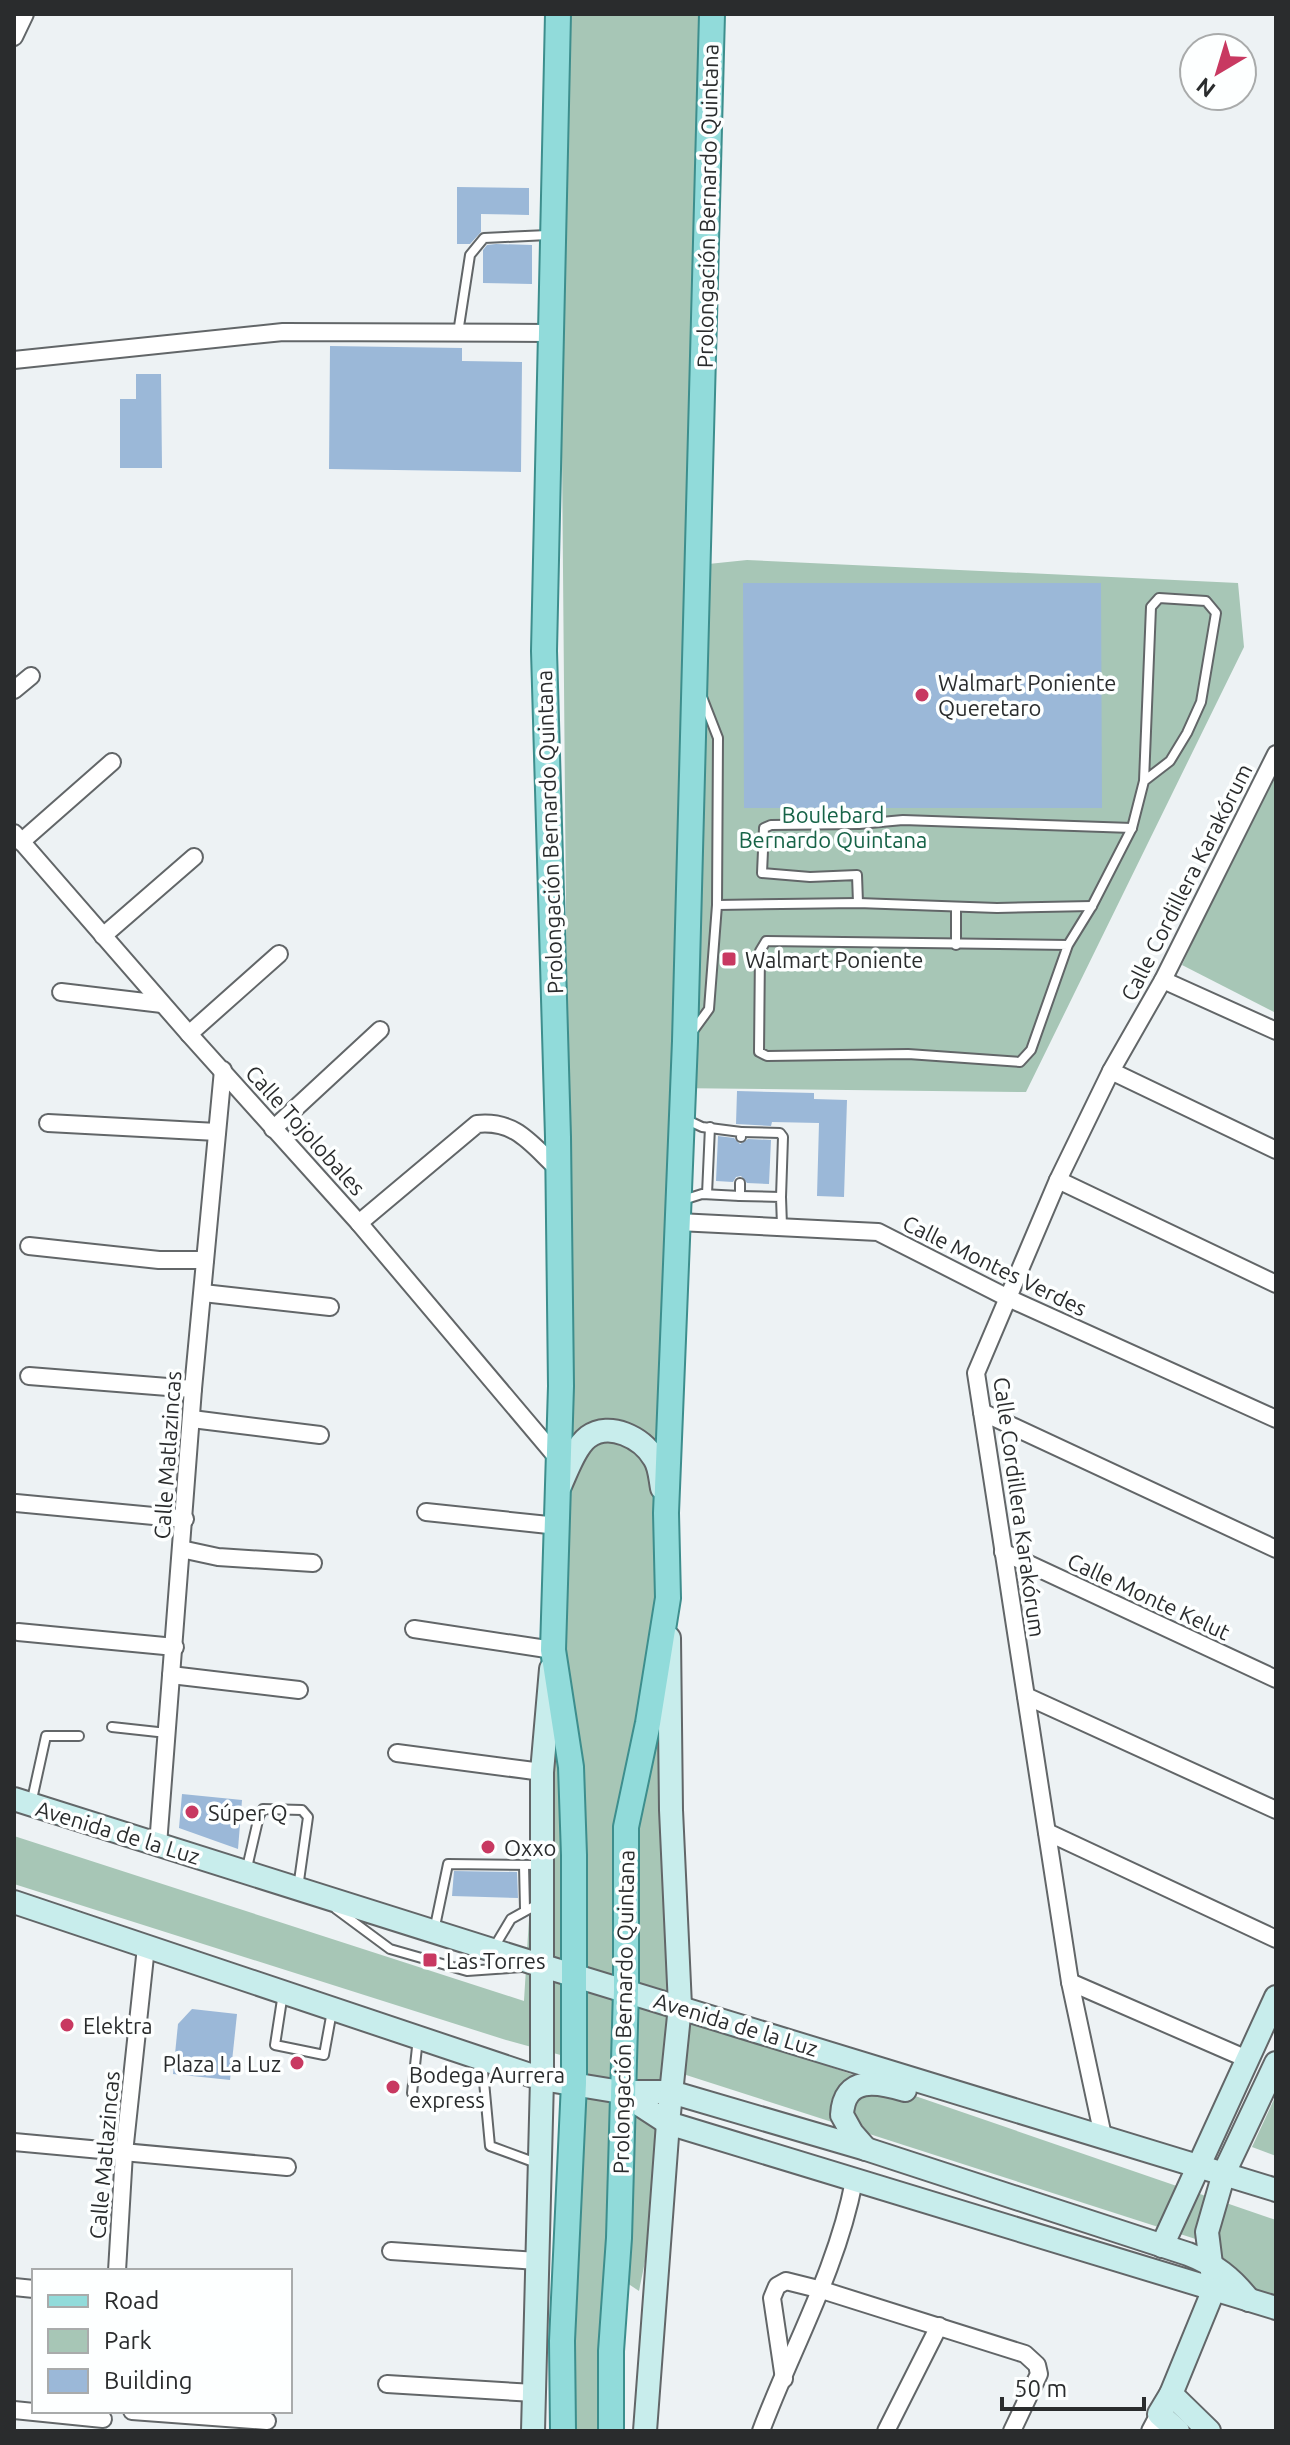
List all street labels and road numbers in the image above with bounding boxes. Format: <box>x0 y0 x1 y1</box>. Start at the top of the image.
street label: Prolongación Bernardo Quintana <box>692 44 722 368</box>
street label: Prolongación Bernardo Quintana <box>531 670 567 994</box>
street label: Calle Cordillera Karakórum <box>1115 759 1257 1005</box>
street label: Calle Tojolobales <box>241 1060 371 1200</box>
street label: Calle Montes Verdes <box>899 1210 1091 1320</box>
street label: Calle Matlazincas <box>149 1370 185 1540</box>
street label: Calle Cordillera Karakórum <box>989 1375 1051 1639</box>
street label: Calle Monte Kelut <box>1064 1547 1234 1645</box>
street label: Avenida de la Luz <box>33 1795 203 1869</box>
street label: Prolongación Bernardo Quintana <box>608 1850 638 2174</box>
street label: Avenida de la Luz <box>651 1987 821 2061</box>
street label: Calle Matlazincas <box>84 2070 124 2240</box>

